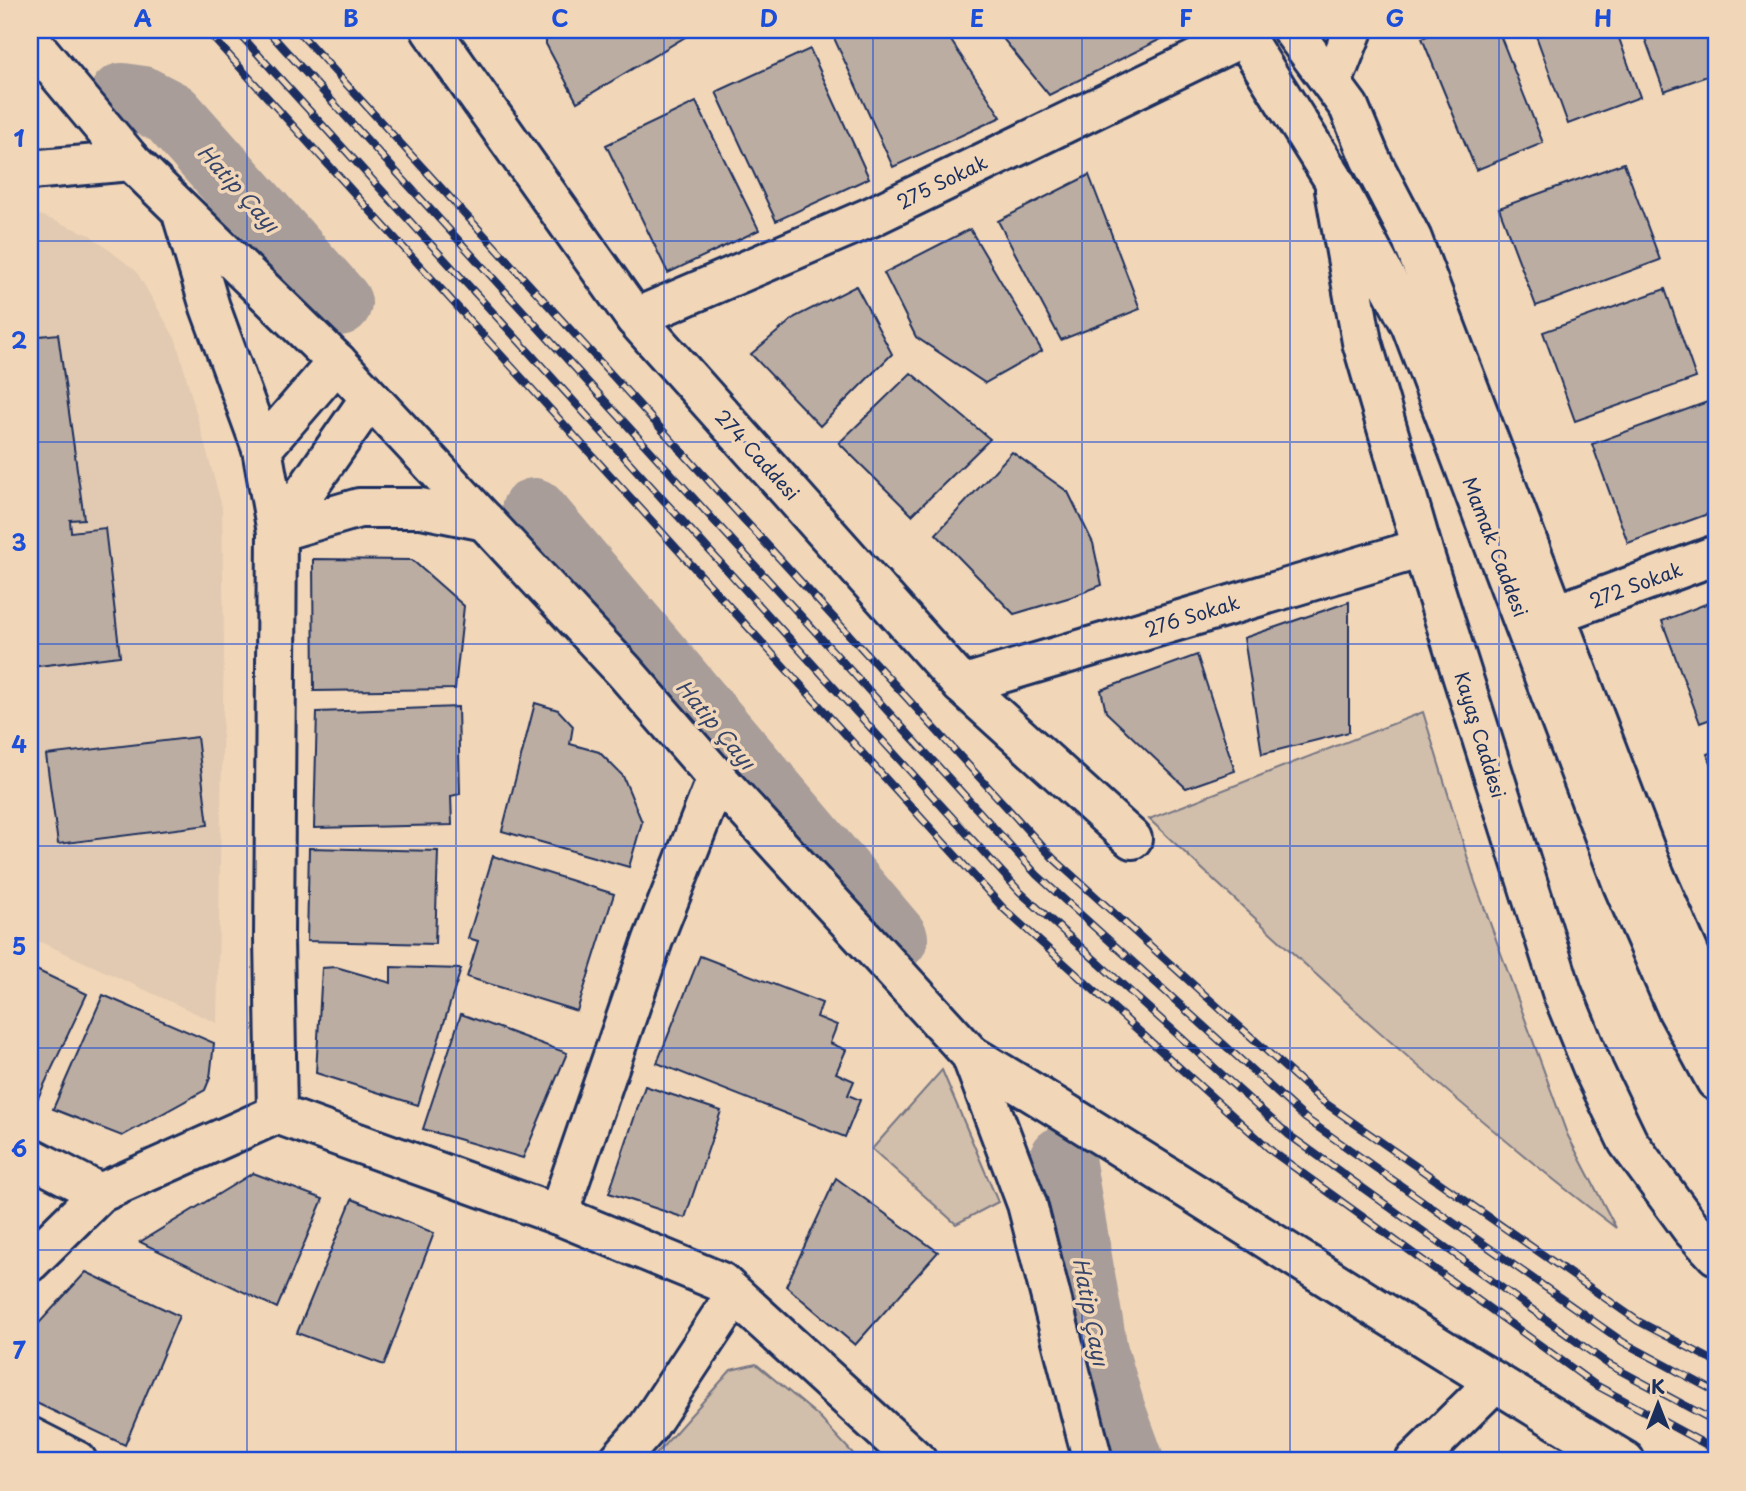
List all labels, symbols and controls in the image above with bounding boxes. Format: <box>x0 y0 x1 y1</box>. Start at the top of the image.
text: A <box>134 0 152 35</box>
text: B <box>343 0 359 35</box>
text: C <box>551 0 569 35</box>
text: D <box>760 0 778 35</box>
text: E <box>970 0 984 35</box>
text: F <box>1179 0 1193 35</box>
text: G <box>1386 0 1404 35</box>
text: H <box>1594 0 1612 35</box>
text: 1 <box>14 120 25 155</box>
water label: Hatip Çayı <box>191 136 289 240</box>
street label: 275 Sokak <box>892 147 992 215</box>
text: 2 <box>11 322 27 357</box>
street label: 274 Caddesi <box>709 403 806 506</box>
street label: Mamak Caddesi <box>1456 473 1535 621</box>
text: 3 <box>11 524 27 559</box>
street label: 272 Sokak <box>1585 554 1686 614</box>
street label: 276 Sokak <box>1141 587 1243 643</box>
street label: Kayaş Caddesi <box>1448 668 1513 801</box>
water label: Hatip Çayı <box>669 672 765 777</box>
text: 4 <box>11 726 27 761</box>
text: 5 <box>12 928 26 963</box>
text: 6 <box>11 1130 27 1165</box>
water label: Hatip Çayı <box>1066 1255 1118 1369</box>
text: 7 <box>12 1332 26 1367</box>
north arrow <box>1624 1368 1694 1438</box>
text: K <box>1651 1372 1665 1400</box>

